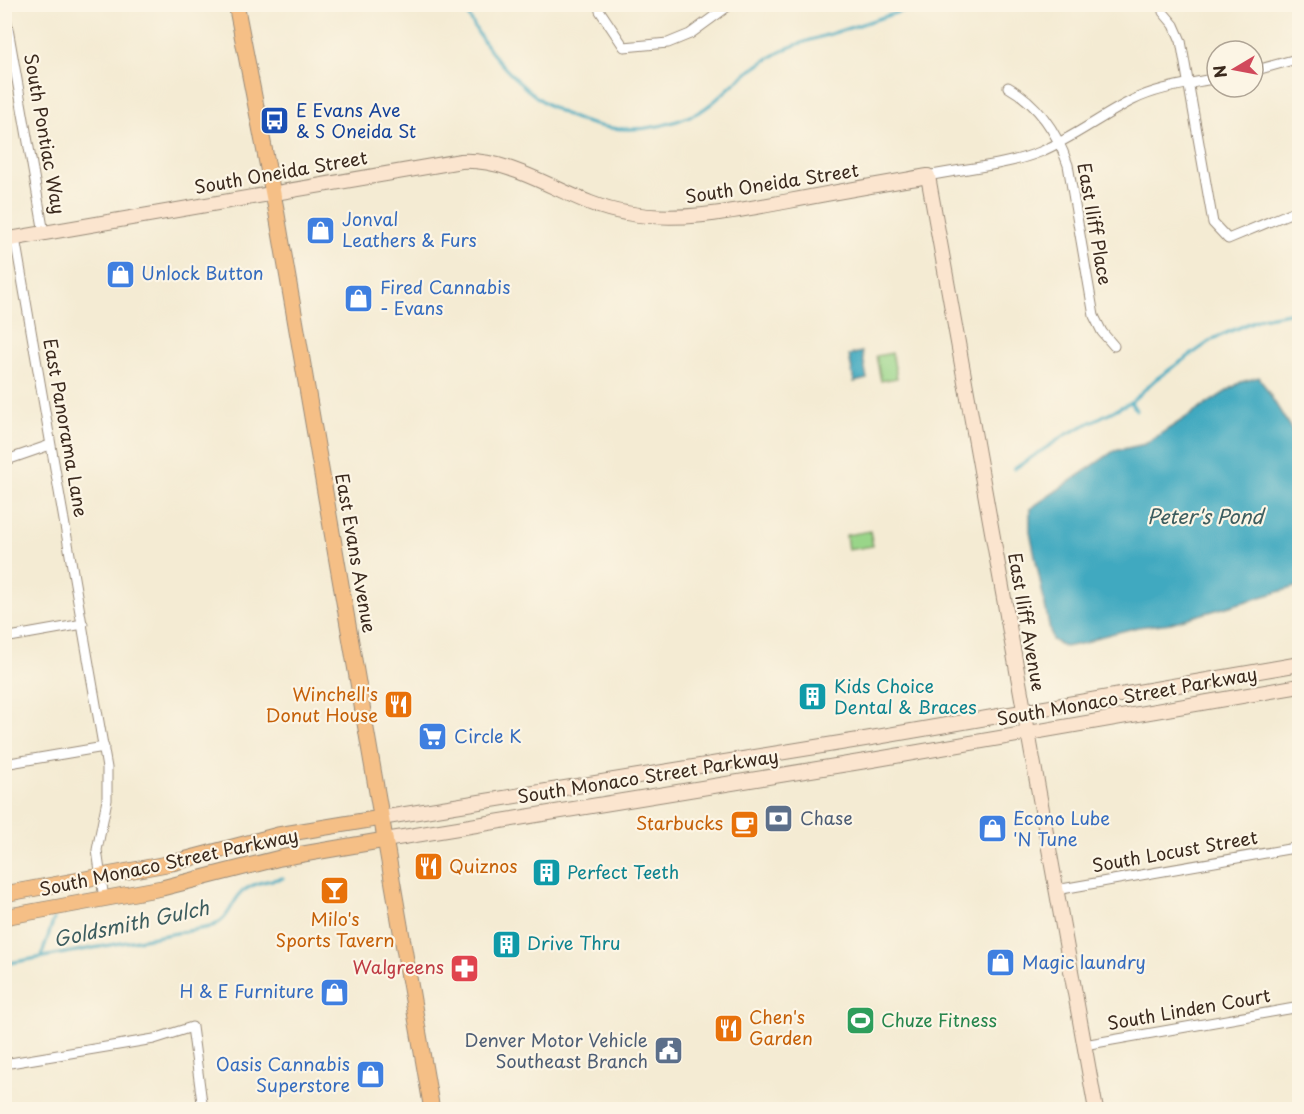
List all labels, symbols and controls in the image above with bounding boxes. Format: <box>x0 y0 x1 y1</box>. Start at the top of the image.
north arrow <box>1205 39 1265 99</box>
street label: South Pontiac Way <box>18 51 73 216</box>
text: N <box>1206 63 1232 80</box>
place label: E Evans Ave & S Oneida St <box>296 96 416 144</box>
bus stop icon: E Evans Ave & S Oneida St <box>259 105 291 137</box>
street label: South Oneida Street <box>192 143 369 200</box>
street label: South Oneida Street <box>683 155 860 210</box>
street label: East Iliff Place <box>1071 160 1120 287</box>
place label: Jonval Leathers & Furs <box>342 205 477 253</box>
shop icon: Jonval Leathers & Furs <box>305 214 337 246</box>
shop icon: Unlock Button <box>104 258 136 290</box>
place label: Unlock Button <box>141 259 264 286</box>
place label: Fired Cannabis - Evans <box>380 273 510 321</box>
shop icon: Fired Cannabis - Evans <box>343 282 375 314</box>
street label: East Panorama Lane <box>37 336 95 519</box>
street label: East Evans Avenue <box>329 471 384 635</box>
water label: Peter's Pond <box>1147 501 1266 531</box>
street label: East Iliff Avenue <box>1002 550 1053 693</box>
street label: South Monaco Street Parkway <box>995 659 1259 732</box>
place label: Kids Choice Dental & Braces <box>834 672 977 720</box>
place label: Winchell's Donut House <box>265 680 378 728</box>
building icon: Kids Choice Dental & Braces <box>797 681 829 713</box>
restaurant icon: Winchell's Donut House <box>383 689 415 721</box>
supermarket icon: Circle K <box>417 721 449 753</box>
place label: Circle K <box>454 722 522 749</box>
street label: South Monaco Street Parkway <box>515 742 780 809</box>
bank icon: Chase <box>763 803 795 835</box>
place label: Chase <box>800 804 853 831</box>
place label: Econo Lube 'N Tune <box>1013 804 1110 852</box>
cafe icon: Starbucks <box>728 808 760 840</box>
place label: Starbucks <box>636 809 723 836</box>
shop icon: Econo Lube 'N Tune <box>976 813 1008 845</box>
street label: South Monaco Street Parkway <box>37 821 300 902</box>
street label: South Locust Street <box>1090 823 1260 878</box>
restaurant icon: Quiznos <box>412 851 444 883</box>
place label: Quiznos <box>449 852 518 879</box>
building icon: Perfect Teeth <box>530 857 562 889</box>
place label: Perfect Teeth <box>567 858 679 885</box>
bar icon: Milo's Sports Tavern <box>319 875 351 907</box>
water label: Goldsmith Gulch <box>50 892 212 954</box>
place label: Milo's Sports Tavern <box>276 905 394 953</box>
building icon: Drive Thru <box>490 928 522 960</box>
place label: Drive Thru <box>527 929 620 956</box>
shop icon: Magic laundry <box>985 947 1017 979</box>
place label: Magic laundry <box>1022 948 1146 975</box>
pharmacy icon: Walgreens <box>449 952 481 984</box>
place label: Walgreens <box>353 953 444 980</box>
shop icon: H & E Furniture <box>319 976 351 1008</box>
place label: H & E Furniture <box>179 977 314 1004</box>
street label: South Linden Court <box>1105 981 1272 1036</box>
place label: Chen's Garden <box>749 1003 813 1051</box>
sports icon: Chuze Fitness <box>844 1005 876 1037</box>
place label: Chuze Fitness <box>881 1006 997 1033</box>
restaurant icon: Chen's Garden <box>712 1012 744 1044</box>
place label: Denver Motor Vehicle Southeast Branch <box>464 1026 648 1074</box>
public building icon: Denver Motor Vehicle Southeast Branch <box>653 1035 685 1067</box>
place label: Oasis Cannabis Superstore <box>216 1050 350 1098</box>
shop icon: Oasis Cannabis Superstore <box>355 1059 387 1091</box>

